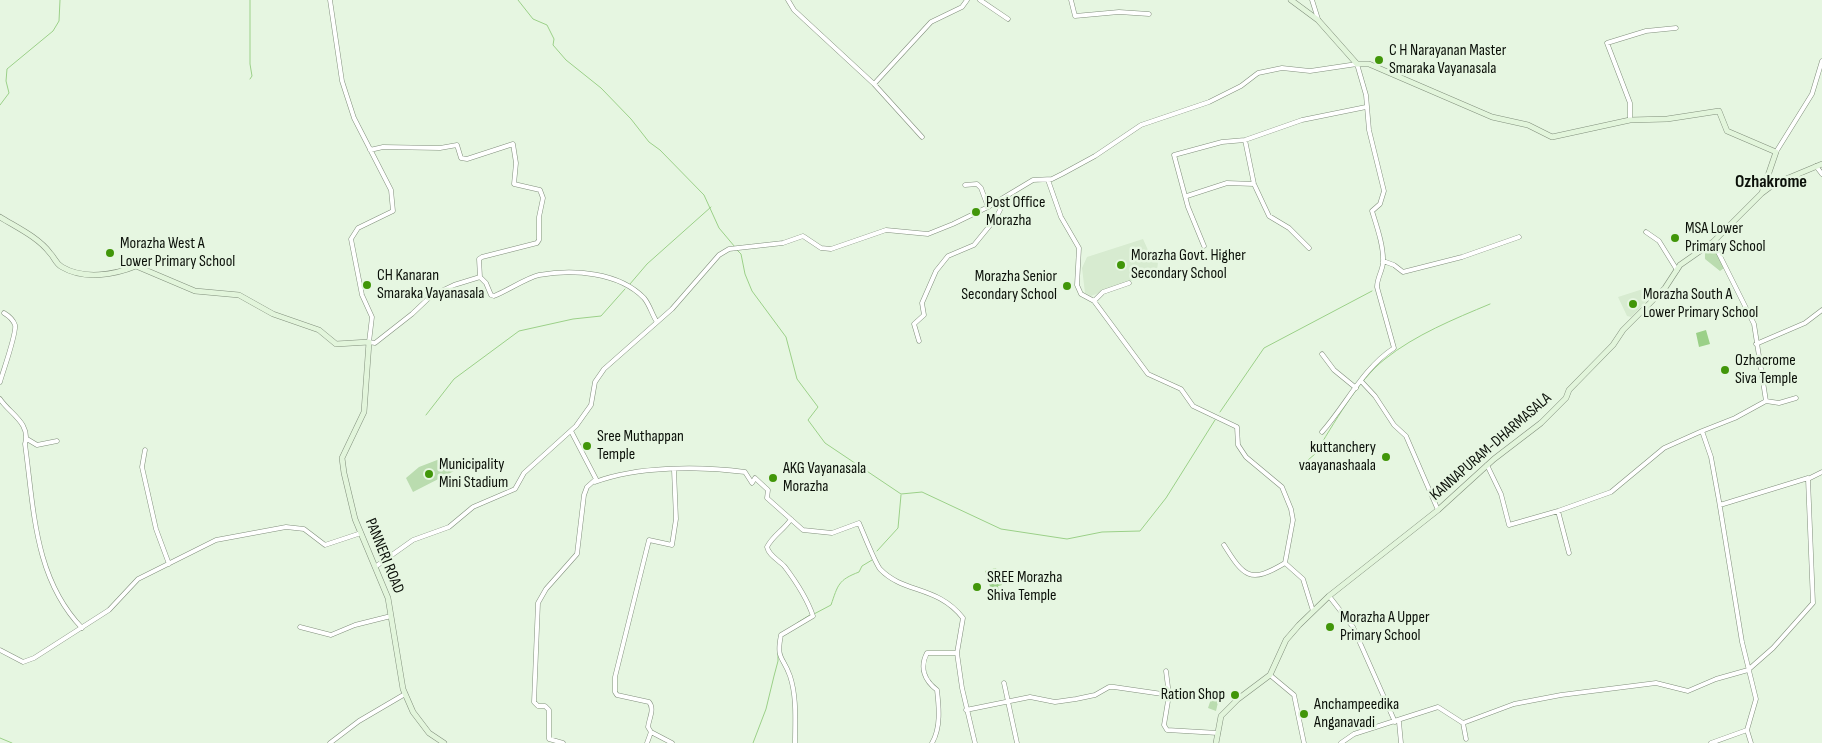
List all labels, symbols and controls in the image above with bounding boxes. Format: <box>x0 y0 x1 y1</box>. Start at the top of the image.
place label: C H Narayanan Master Smaraka Vayanasala <box>1389 41 1506 79</box>
marker: C H Narayanan Master Smaraka Vayanasala <box>1373 54 1385 66</box>
district label: Ozhakrome <box>1735 171 1807 193</box>
place label: Post Office Morazha <box>986 193 1045 231</box>
marker: Post Office Morazha <box>970 206 982 218</box>
place label: MSA Lower Primary School <box>1685 219 1766 257</box>
marker: MSA Lower Primary School <box>1669 232 1681 244</box>
place label: Morazha West A Lower Primary School <box>120 234 235 272</box>
place label: Morazha Govt. Higher Secondary School <box>1131 246 1246 284</box>
marker: Morazha West A Lower Primary School <box>104 247 116 259</box>
marker: Morazha Govt. Higher Secondary School <box>1115 259 1127 271</box>
place label: CH Kanaran Smaraka Vayanasala <box>377 266 484 304</box>
place label: Morazha Senior Secondary School <box>961 267 1057 305</box>
marker: CH Kanaran Smaraka Vayanasala <box>361 279 373 291</box>
marker: Morazha Senior Secondary School <box>1061 280 1073 292</box>
place label: Morazha South A Lower Primary School <box>1643 285 1758 323</box>
marker: Morazha South A Lower Primary School <box>1627 298 1639 310</box>
place label: Ozhacrome Siva Temple <box>1735 351 1798 389</box>
marker: Ozhacrome Siva Temple <box>1719 364 1731 376</box>
street label: KANNAPURAM-DHARMASALA <box>1426 389 1556 505</box>
place label: Sree Muthappan Temple <box>597 427 684 465</box>
place label: kuttanchery vaayanashaala <box>1299 438 1376 476</box>
marker: Sree Muthappan Temple <box>581 440 593 452</box>
marker: kuttanchery vaayanashaala <box>1380 451 1392 463</box>
place label: Municipality Mini Stadium <box>439 455 508 493</box>
place label: AKG Vayanasala Morazha <box>783 459 866 497</box>
marker: Municipality Mini Stadium <box>423 468 435 480</box>
marker: AKG Vayanasala Morazha <box>767 472 779 484</box>
street label: PANNERI ROAD <box>360 516 408 596</box>
place label: SREE Morazha Shiva Temple <box>987 568 1062 606</box>
marker: SREE Morazha Shiva Temple <box>971 581 983 593</box>
place label: Morazha A Upper Primary School <box>1340 608 1430 646</box>
marker: Morazha A Upper Primary School <box>1324 621 1336 633</box>
place label: Ration Shop <box>1161 685 1225 705</box>
marker: Ration Shop <box>1229 689 1241 701</box>
place label: Anchampeedika Anganavadi <box>1314 695 1399 733</box>
marker: Anchampeedika Anganavadi <box>1298 708 1310 720</box>

